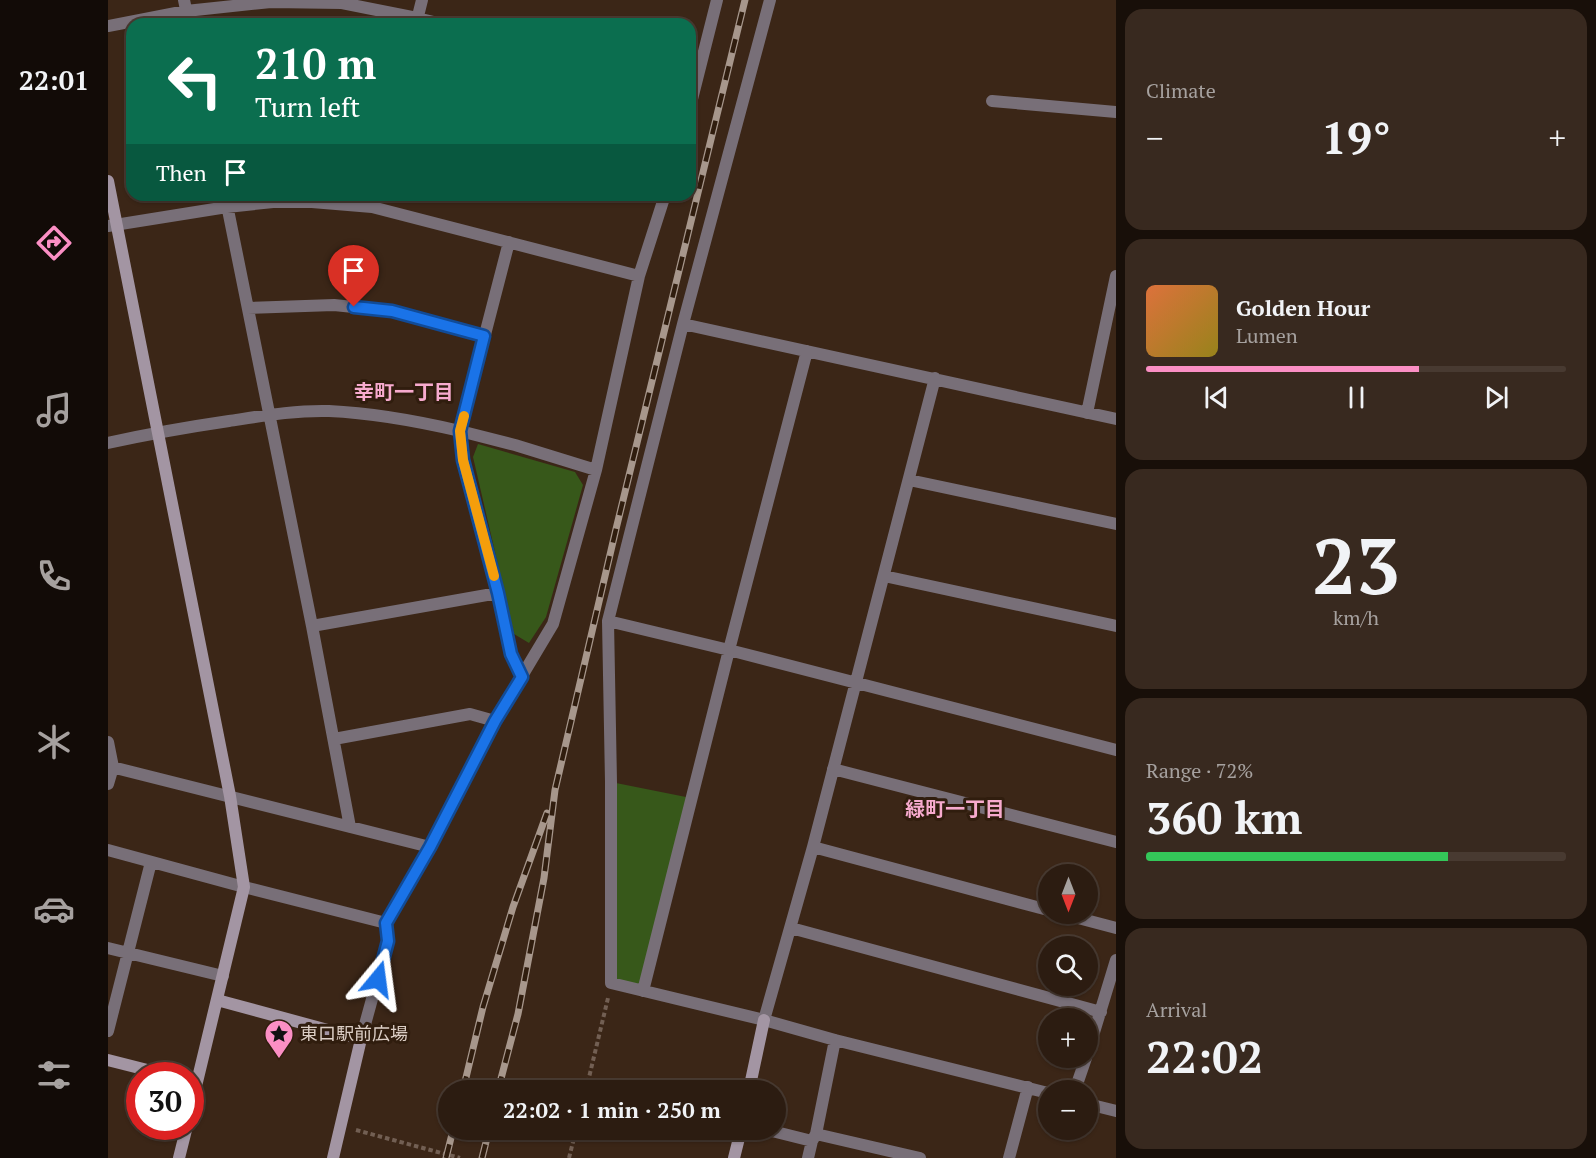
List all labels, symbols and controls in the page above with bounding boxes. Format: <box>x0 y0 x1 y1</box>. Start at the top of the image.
text: 210 m <box>255 35 376 91</box>
icon: left <box>156 42 234 120</box>
text: 22:01 <box>19 62 89 98</box>
text: Climate <box>1146 77 1216 104</box>
text: Turn left <box>255 89 360 125</box>
text: 19° <box>1321 107 1391 167</box>
text: − <box>1146 116 1164 159</box>
text: + <box>1548 116 1566 159</box>
icon: arrive <box>219 156 252 189</box>
text: Then <box>156 158 207 187</box>
icon: directions <box>33 222 75 264</box>
pin <box>328 245 379 307</box>
icon: arrive <box>337 254 370 287</box>
text: Golden Hour <box>1236 293 1370 322</box>
text: Lumen <box>1236 322 1298 349</box>
district label: 幸町一丁目 <box>354 378 454 405</box>
icon: previous <box>1200 381 1233 414</box>
icon: pause <box>1340 381 1373 414</box>
icon: next <box>1480 381 1513 414</box>
icon: music <box>33 389 75 431</box>
text: 23 <box>1312 513 1400 616</box>
icon: phone <box>33 555 75 597</box>
text: km/h <box>1333 604 1379 631</box>
icon: climate <box>33 721 75 763</box>
text: Range · 72% <box>1146 757 1253 784</box>
text: 360 km <box>1146 787 1302 847</box>
district label: 緑町一丁目 <box>905 795 1005 822</box>
north arrow <box>1038 864 1098 924</box>
map controls <box>1038 864 1098 1140</box>
icon: car <box>33 888 75 930</box>
button: search <box>1038 936 1098 996</box>
position arrow <box>346 947 410 1011</box>
text: Arrival <box>1146 996 1207 1023</box>
button: + <box>1038 1008 1098 1068</box>
place icon: 東口駅前広場 <box>263 1018 295 1060</box>
place label: 東口駅前広場 <box>300 1021 408 1045</box>
text: 22:02 <box>1146 1026 1263 1086</box>
icon: filters <box>33 1054 75 1096</box>
speed limit sign: 30 <box>126 1062 204 1140</box>
button: − <box>1038 1080 1098 1140</box>
text: 22:02 · 1 min · 250 m <box>503 1095 721 1124</box>

